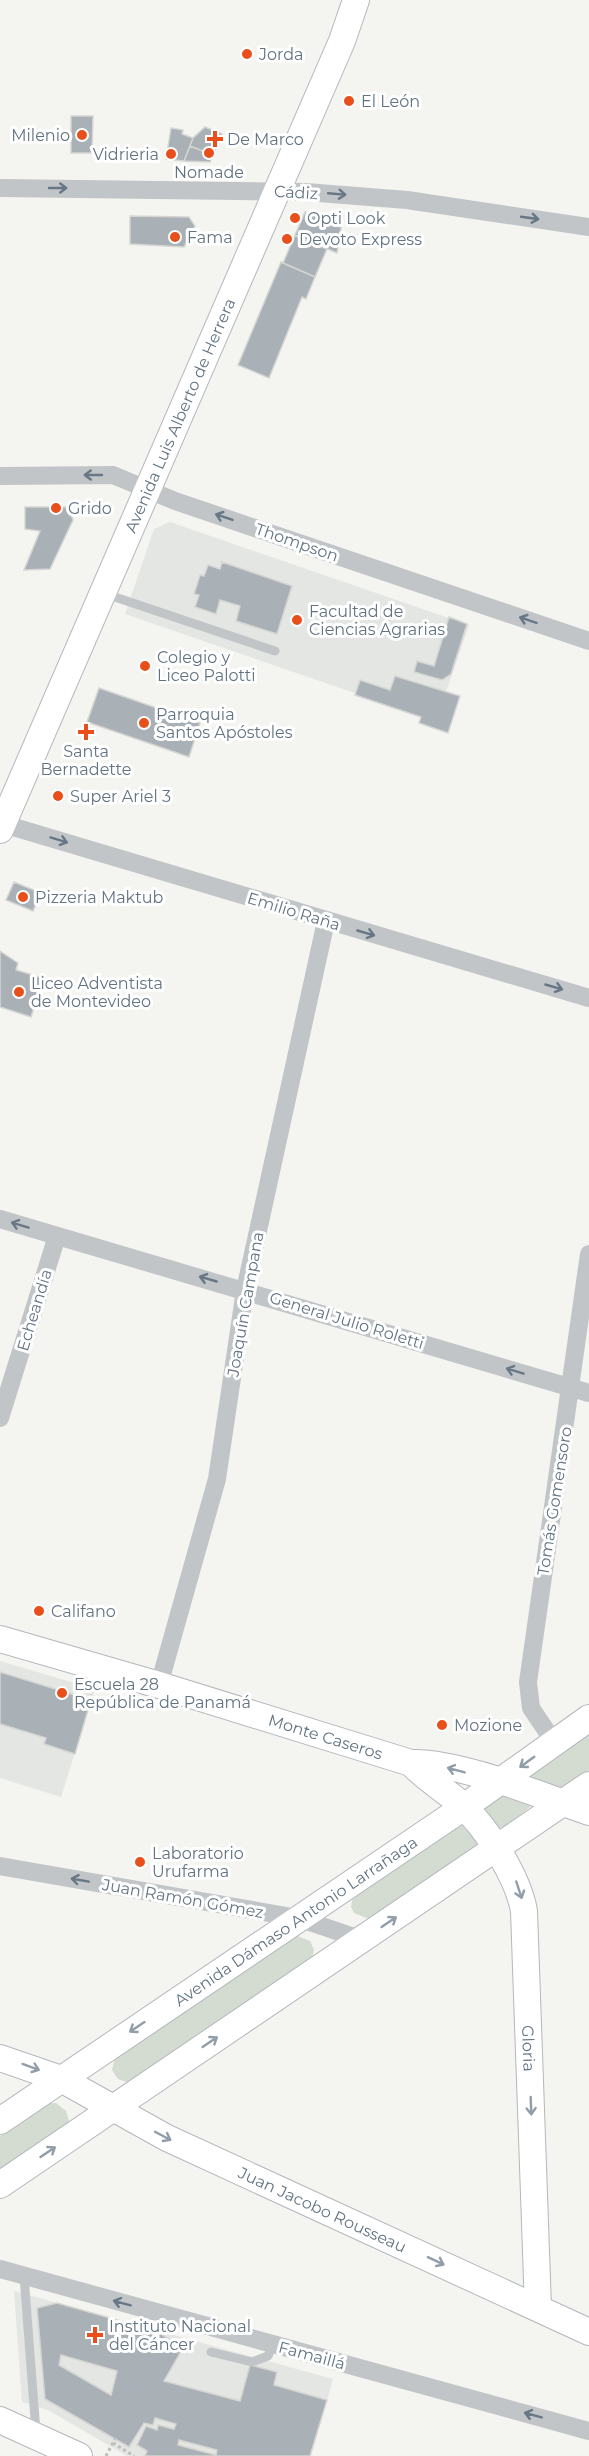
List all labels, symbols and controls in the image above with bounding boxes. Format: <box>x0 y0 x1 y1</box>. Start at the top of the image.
place label: Jorda <box>258 45 304 64</box>
marker: Jorda <box>240 47 254 61</box>
place label: El León <box>361 92 420 111</box>
marker: El León <box>342 94 356 108</box>
place label: Milenio <box>11 126 70 145</box>
marker: Milenio <box>75 128 89 142</box>
place label: De Marco <box>227 130 304 149</box>
marker: De Marco <box>208 132 222 146</box>
place label: Vidrieria <box>93 145 159 164</box>
marker: Nomade <box>202 146 216 160</box>
marker: Vidrieria <box>164 147 178 161</box>
place label: Nomade <box>174 163 244 182</box>
one-way arrow <box>48 182 68 194</box>
street label: Cádiz <box>274 182 318 203</box>
one-way arrow <box>326 189 346 200</box>
place label: Opti Look <box>307 209 386 228</box>
marker: Opti Look <box>288 211 302 225</box>
one-way arrow <box>520 213 540 224</box>
place label: Fama <box>187 228 233 247</box>
marker: Fama <box>168 230 182 244</box>
place label: Devoto Express <box>299 230 422 249</box>
marker: Devoto Express <box>280 232 294 246</box>
street label: Avenida Luis Alberto de Herrera <box>121 295 239 536</box>
one-way arrow <box>83 469 103 481</box>
place label: Grido <box>68 499 112 518</box>
marker: Grido <box>49 501 63 515</box>
one-way arrow <box>215 511 233 522</box>
street label: Thompson <box>253 519 341 566</box>
place label: Facultad de Ciencias Agrarias <box>309 602 445 639</box>
marker: Facultad de Ciencias Agrarias <box>290 613 304 627</box>
one-way arrow <box>519 614 538 625</box>
place label: Colegio y Liceo Palotti <box>157 648 256 685</box>
marker: Colegio y Liceo Palotti <box>138 659 152 673</box>
place label: Parroquia Santos Apóstoles <box>156 705 293 742</box>
marker: Parroquia Santos Apóstoles <box>137 716 151 730</box>
marker: Santa Bernadette <box>79 725 93 739</box>
place label: Santa Bernadette <box>41 742 131 779</box>
place label: Super Ariel 3 <box>70 787 171 806</box>
marker: Super Ariel 3 <box>51 789 65 803</box>
one-way arrow <box>49 835 68 846</box>
place label: Pizzeria Maktub <box>35 888 163 907</box>
street label: Emilio Raña <box>245 888 343 935</box>
marker: Pizzeria Maktub <box>16 890 30 904</box>
one-way arrow <box>356 928 375 939</box>
place label: Liceo Adventista de Montevideo <box>31 974 163 1011</box>
one-way arrow <box>544 982 563 993</box>
marker: Liceo Adventista de Montevideo <box>12 985 26 999</box>
one-way arrow <box>11 1219 30 1230</box>
street label: Joaquín Campana <box>223 1230 268 1379</box>
street label: Echeandía <box>13 1267 56 1353</box>
one-way arrow <box>199 1273 218 1284</box>
street label: General Julio Roletti <box>267 1288 426 1353</box>
one-way arrow <box>506 1365 525 1376</box>
street label: Tomás Gomensoro <box>533 1425 576 1577</box>
place label: Califano <box>51 1602 116 1621</box>
marker: Califano <box>32 1604 46 1618</box>
place label: Escuela 28 República de Panamá <box>74 1675 251 1712</box>
marker: Escuela 28 República de Panamá <box>55 1686 69 1700</box>
street label: Monte Caseros <box>266 1710 385 1764</box>
place label: Mozione <box>454 1716 522 1735</box>
marker: Mozione <box>435 1718 449 1732</box>
one-way arrow <box>519 1755 535 1768</box>
one-way arrow <box>446 1764 465 1775</box>
street label: Avenida Dámaso Antonio Larrañaga <box>171 1832 421 2010</box>
place label: Laboratorio Urufarma <box>152 1844 244 1881</box>
marker: Laboratorio Urufarma <box>133 1855 147 1869</box>
one-way arrow <box>71 1874 90 1885</box>
street label: Juan Ramón Gómez <box>100 1875 265 1922</box>
one-way arrow <box>514 1881 525 1899</box>
one-way arrow <box>380 1916 397 1928</box>
one-way arrow <box>129 2021 146 2033</box>
street label: Gloria <box>518 2025 539 2072</box>
one-way arrow <box>201 2036 218 2049</box>
one-way arrow <box>21 2062 40 2073</box>
one-way arrow <box>525 2095 536 2115</box>
one-way arrow <box>154 2130 171 2142</box>
one-way arrow <box>40 2146 56 2158</box>
street label: Juan Jacobo Rousseau <box>235 2163 409 2257</box>
one-way arrow <box>426 2256 444 2268</box>
one-way arrow <box>113 2296 132 2308</box>
place label: Instituto Nacional del Cáncer <box>109 2317 251 2354</box>
marker: Instituto Nacional del Cáncer <box>86 2326 104 2344</box>
street label: Famaillá <box>277 2338 347 2373</box>
one-way arrow <box>523 2409 542 2420</box>

